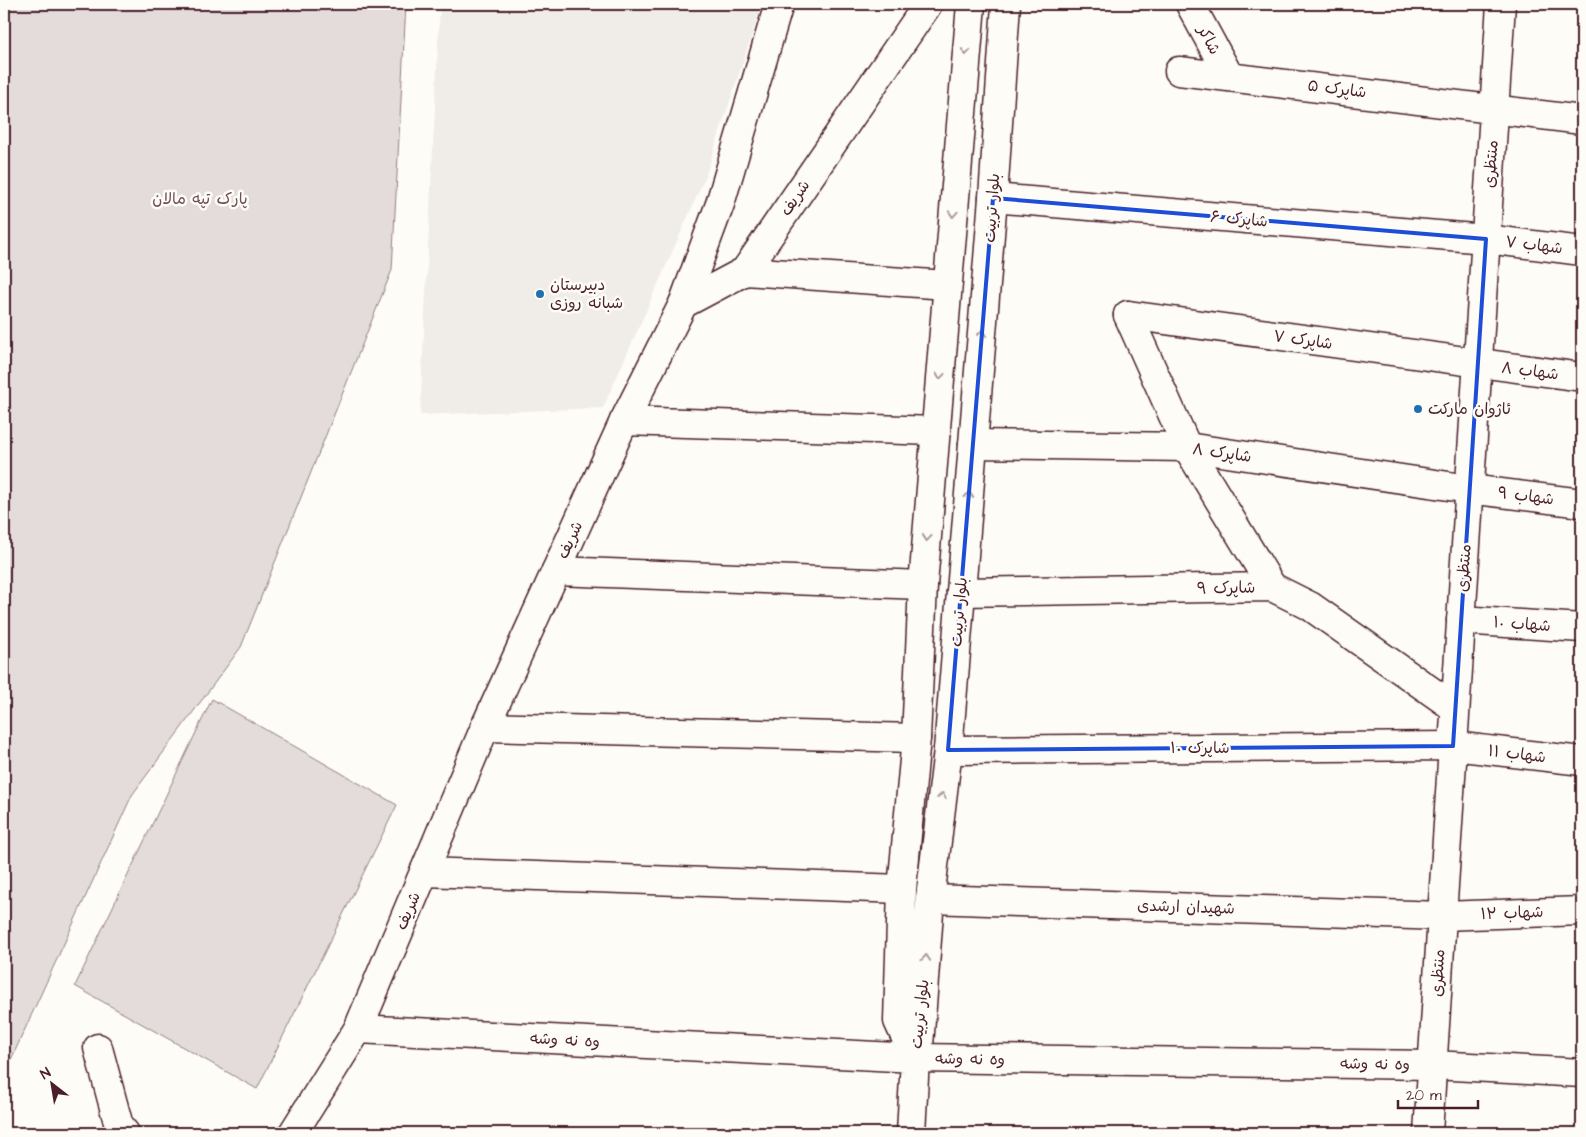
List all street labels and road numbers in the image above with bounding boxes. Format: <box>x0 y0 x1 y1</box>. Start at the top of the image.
street label: شاکر <box>1191 20 1226 59</box>
street label: شاپرک ۵ <box>1306 74 1368 104</box>
street label: منتظری <box>1478 139 1504 189</box>
street label: بلوار تربیت <box>979 172 1005 244</box>
street label: شریف <box>775 176 815 220</box>
street label: شاپرک ۶ <box>1209 206 1269 232</box>
street label: شهاب ۷ <box>1504 231 1564 259</box>
street label: شاپرک ۷ <box>1272 325 1334 355</box>
street label: شهاب ۸ <box>1500 357 1560 385</box>
street label: شاپرک ۸ <box>1191 438 1253 468</box>
street label: شهاب ۹ <box>1497 482 1555 510</box>
street label: شریف <box>552 518 588 562</box>
street label: منتظری <box>1451 543 1477 593</box>
street label: بلوار تربیت <box>945 576 973 648</box>
street label: شاپرک ۹ <box>1197 576 1255 600</box>
street label: شهاب ۱۰ <box>1493 611 1551 637</box>
street label: شاپرک ۱۰ <box>1170 737 1230 759</box>
street label: شهاب ۱۱ <box>1487 740 1547 768</box>
street label: شریف <box>390 889 426 933</box>
street label: شهیدان ارشدی <box>1137 894 1235 920</box>
street label: شهاب ۱۲ <box>1480 901 1544 925</box>
street label: منتظری <box>1426 949 1450 997</box>
street label: بلوار تربیت <box>905 978 935 1050</box>
street label: وه نه وشه <box>529 1027 601 1053</box>
street label: وه نه وشه <box>935 1047 1005 1071</box>
street label: وه نه وشه <box>1340 1052 1410 1076</box>

